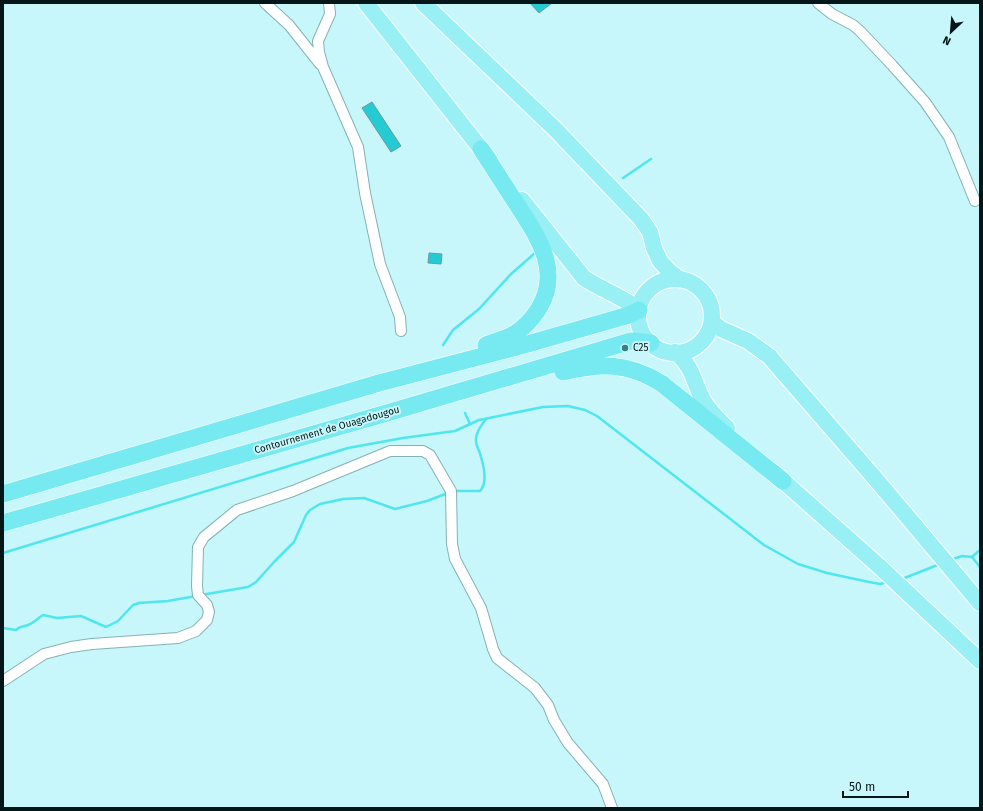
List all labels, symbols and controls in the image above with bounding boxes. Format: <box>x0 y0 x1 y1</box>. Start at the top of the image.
north arrow <box>931 12 971 52</box>
text: N <box>941 33 953 48</box>
place label: C25 <box>633 342 649 354</box>
marker: C25 <box>620 343 630 353</box>
street label: Contournement de Ouagadougou <box>253 403 401 457</box>
scale bar <box>843 773 908 799</box>
text: 50 m <box>849 780 875 794</box>

